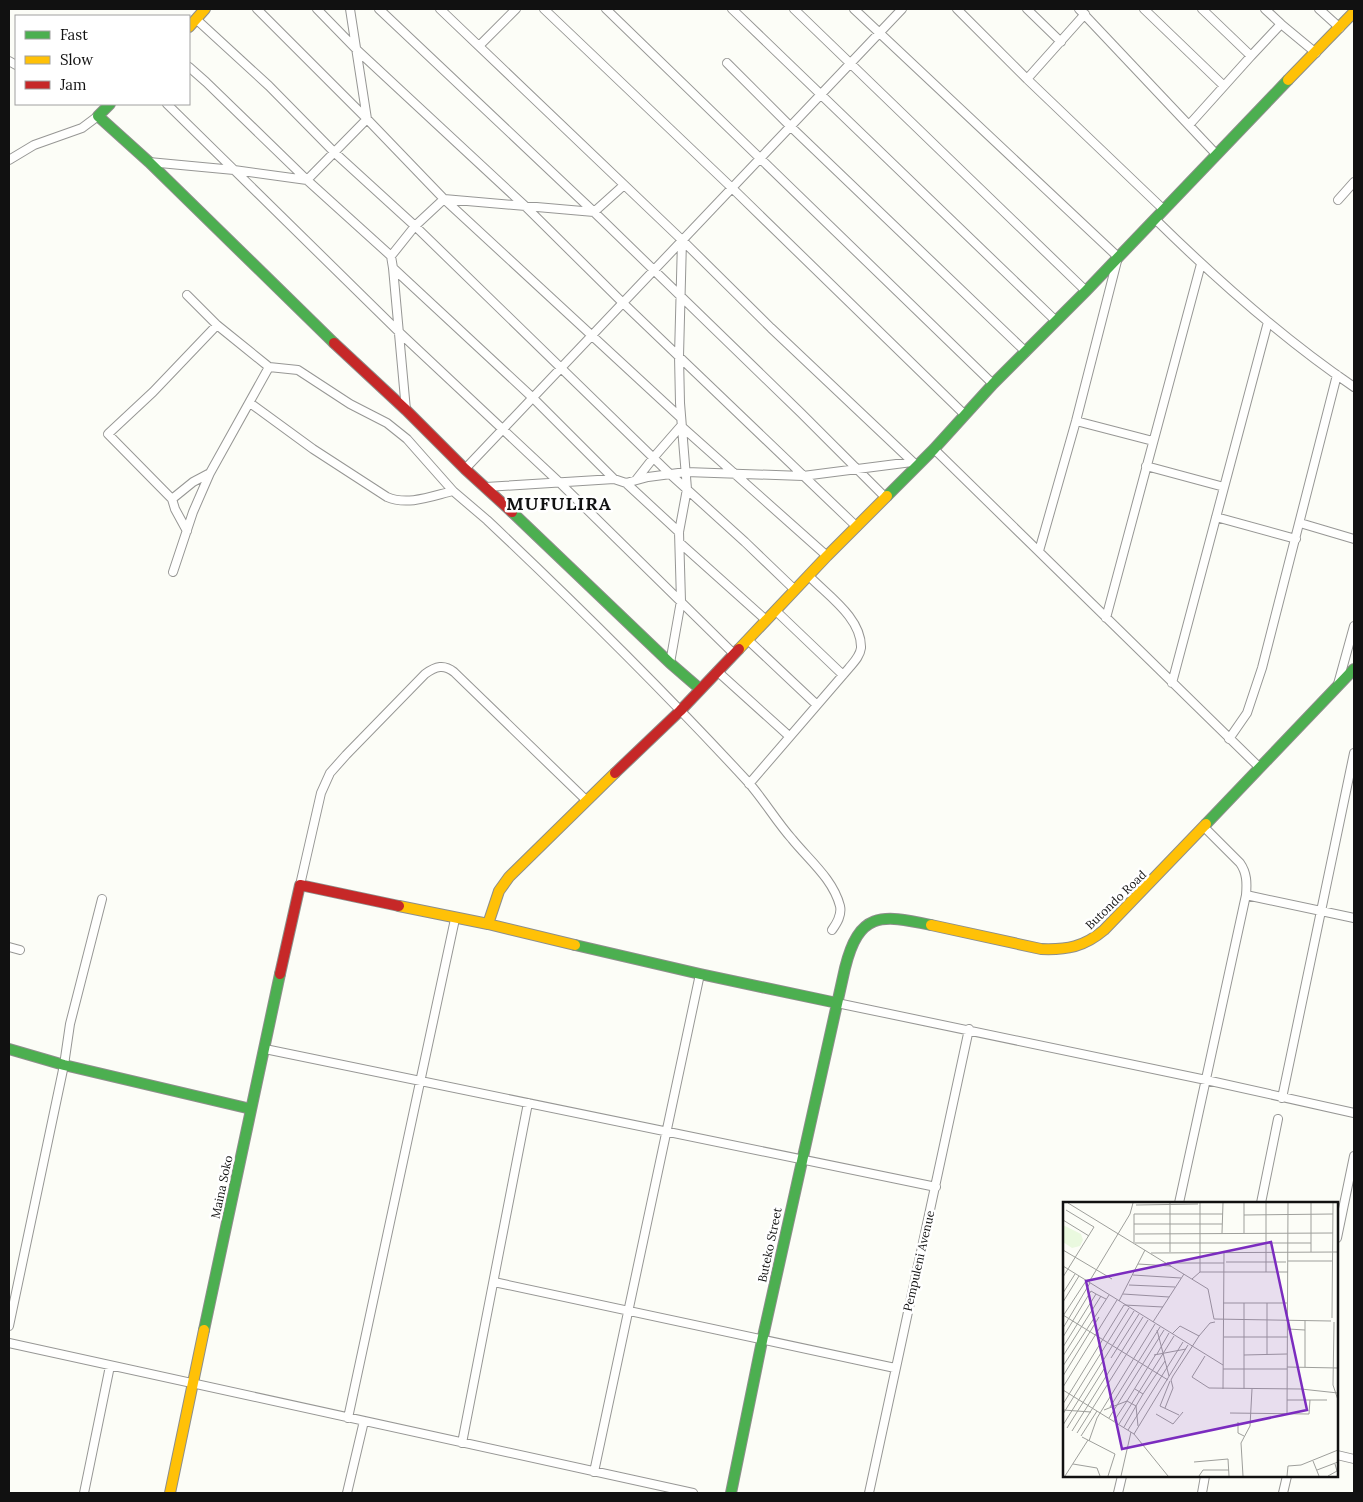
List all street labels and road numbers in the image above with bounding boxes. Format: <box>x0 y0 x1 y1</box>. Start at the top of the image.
street label: Butondo Road <box>1082 867 1149 932</box>
street label: Maina Soko <box>207 1154 236 1220</box>
street label: Buteko Street <box>754 1206 785 1284</box>
street label: Pempuleni Avenue <box>900 1209 938 1313</box>

